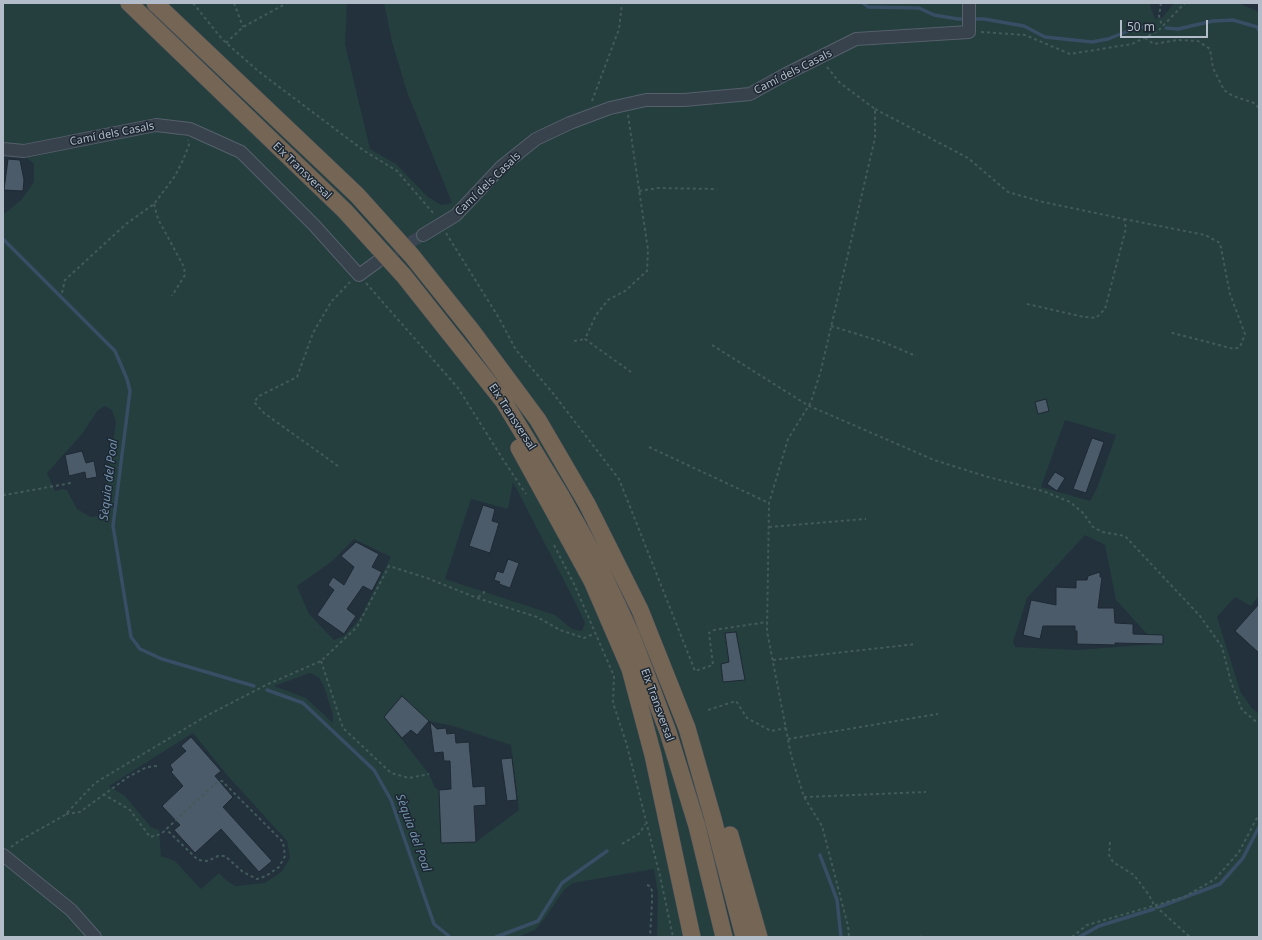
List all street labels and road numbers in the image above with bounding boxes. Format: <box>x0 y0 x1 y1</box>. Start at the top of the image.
street label: Camí dels Casals <box>752 47 834 97</box>
street label: Camí dels Casals <box>69 119 155 149</box>
street label: Eix Transversal <box>270 140 334 202</box>
street label: Camí dels Casals <box>453 149 523 219</box>
street label: Eix Transversal <box>486 381 538 453</box>
street label: Eix Transversal <box>638 667 676 743</box>

